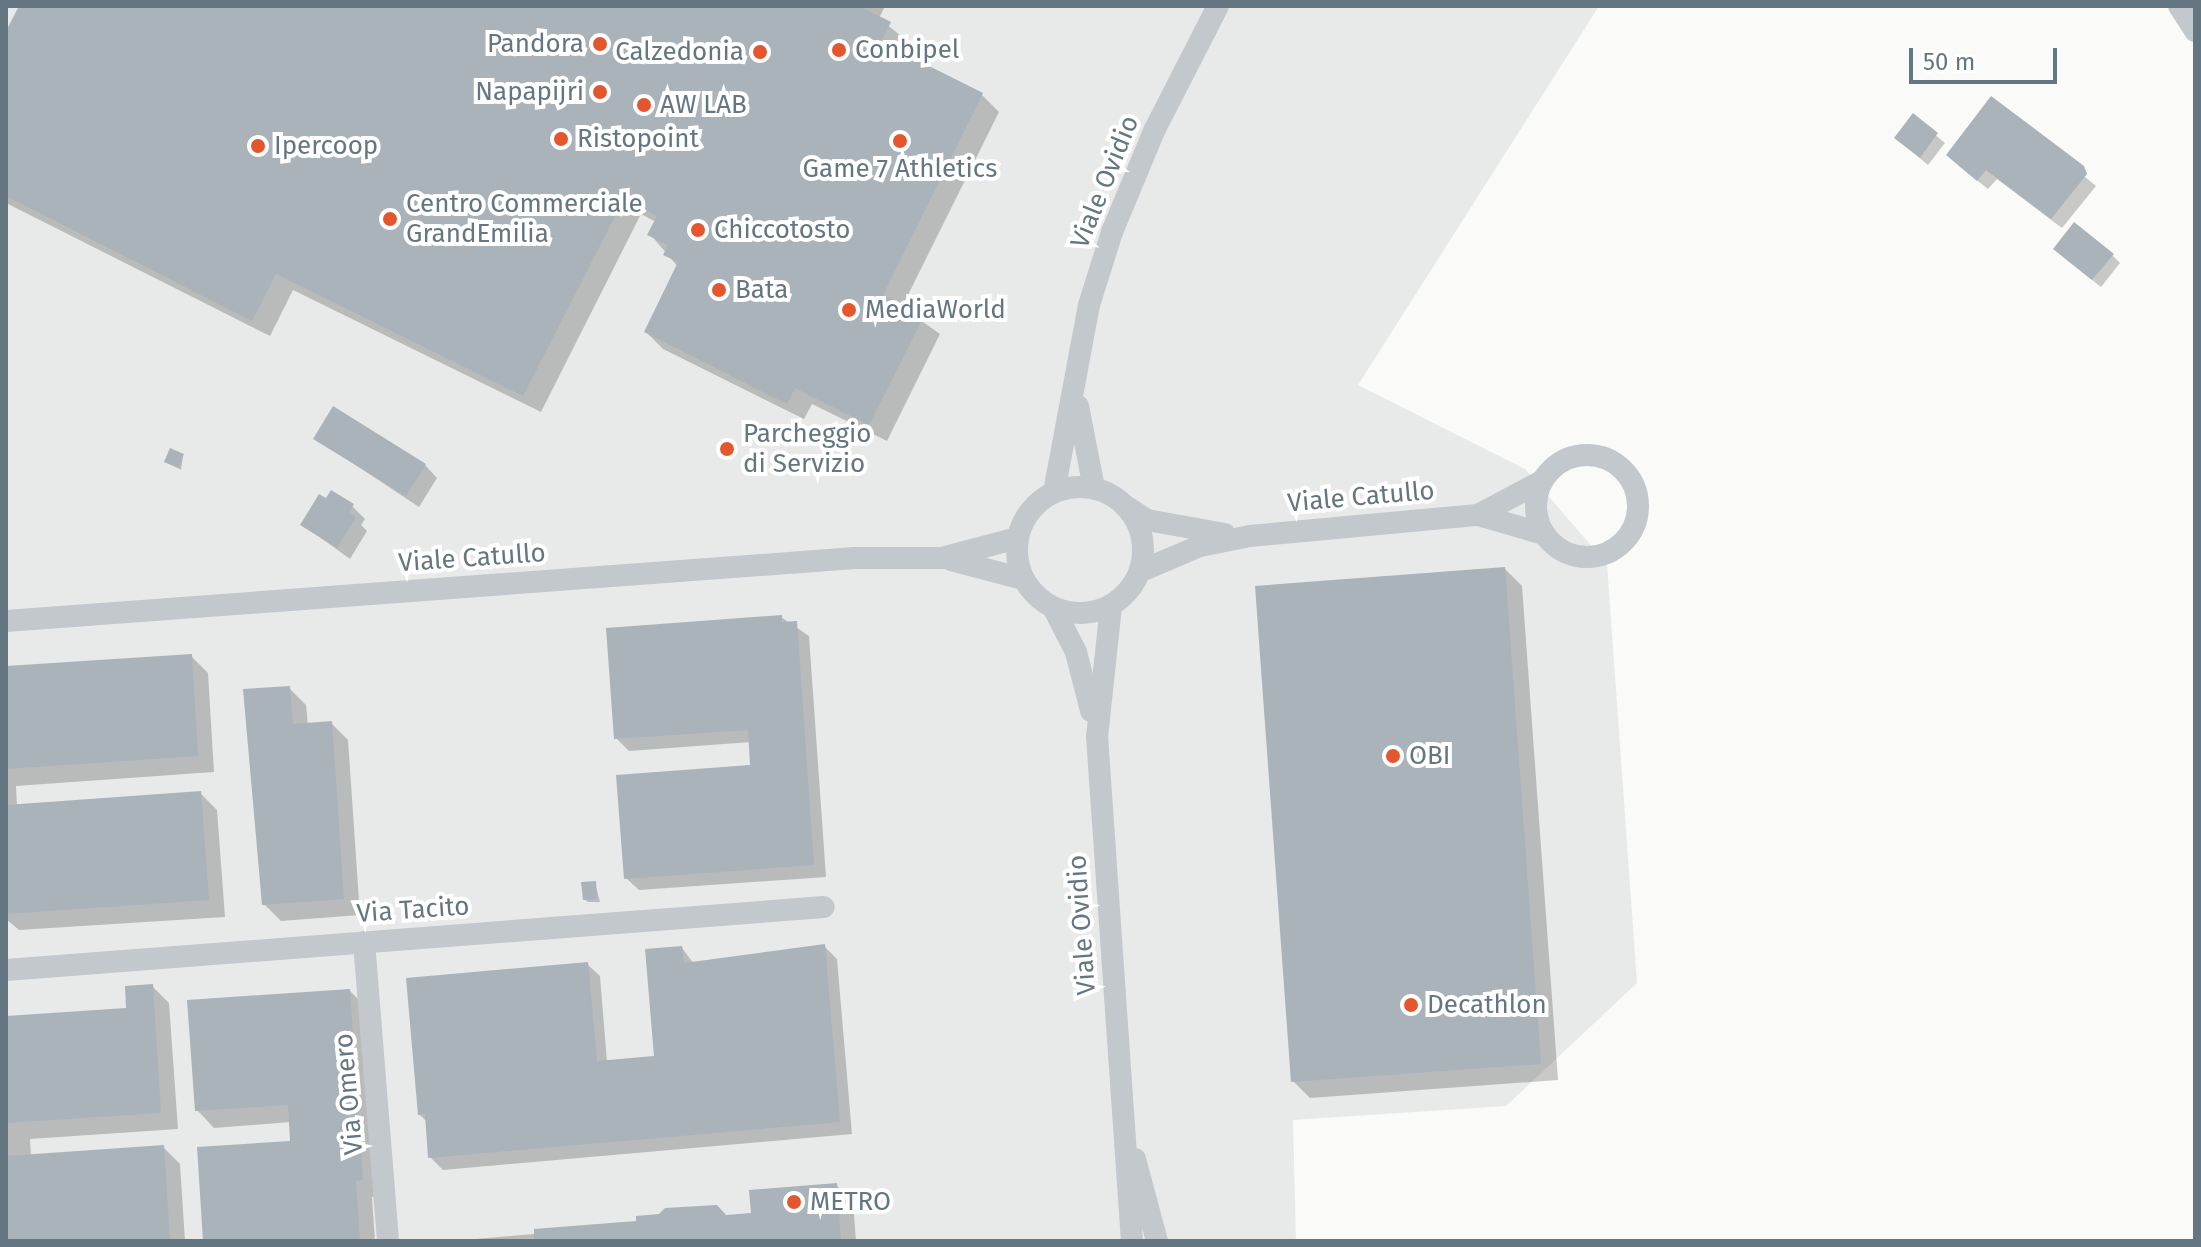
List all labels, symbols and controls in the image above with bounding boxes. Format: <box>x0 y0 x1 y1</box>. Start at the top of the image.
place label: Pandora <box>487 28 584 60</box>
scale bar <box>1913 32 2061 82</box>
place label: Conbipel <box>855 34 959 66</box>
marker: Pandora <box>591 35 609 53</box>
place label: Calzedonia <box>615 36 744 68</box>
marker: Conbipel <box>830 41 848 59</box>
marker: Calzedonia <box>751 43 769 61</box>
text: 50 m <box>1923 48 1975 76</box>
place label: Napapijri <box>475 76 584 108</box>
marker: Napapijri <box>591 83 609 101</box>
place label: AW LAB <box>660 89 747 121</box>
marker: AW LAB <box>635 96 653 114</box>
street label: Viale Ovidio <box>1064 111 1146 253</box>
place label: Ristopoint <box>577 123 699 155</box>
place label: Ipercoop <box>274 130 378 162</box>
marker: Ristopoint <box>552 130 570 148</box>
marker: Game 7 Athletics <box>891 132 909 150</box>
marker: Ipercoop <box>249 137 267 155</box>
place label: Game 7 Athletics <box>803 153 997 185</box>
place label: Centro Commerciale GrandEmilia <box>406 188 643 250</box>
marker: Centro Commerciale GrandEmilia <box>381 210 399 228</box>
place label: Chiccotosto <box>714 214 850 246</box>
marker: Chiccotosto <box>689 221 707 239</box>
place label: Bata <box>735 274 788 306</box>
marker: Bata <box>710 281 728 299</box>
place label: MediaWorld <box>865 294 1006 326</box>
marker: MediaWorld <box>840 301 858 319</box>
place label: Parcheggio di Servizio <box>743 418 871 480</box>
marker: Parcheggio di Servizio <box>718 440 736 458</box>
street label: Viale Catullo <box>1286 475 1436 519</box>
street label: Viale Catullo <box>397 537 547 579</box>
place label: OBI <box>1409 740 1450 772</box>
marker: OBI <box>1384 747 1402 765</box>
street label: Viale Ovidio <box>1062 854 1102 996</box>
street label: Via Tacito <box>356 890 470 930</box>
place label: Decathlon <box>1427 989 1547 1021</box>
marker: Decathlon <box>1402 996 1420 1014</box>
street label: Via Omero <box>328 1032 370 1156</box>
place label: METRO <box>810 1186 891 1218</box>
marker: METRO <box>785 1193 803 1211</box>

